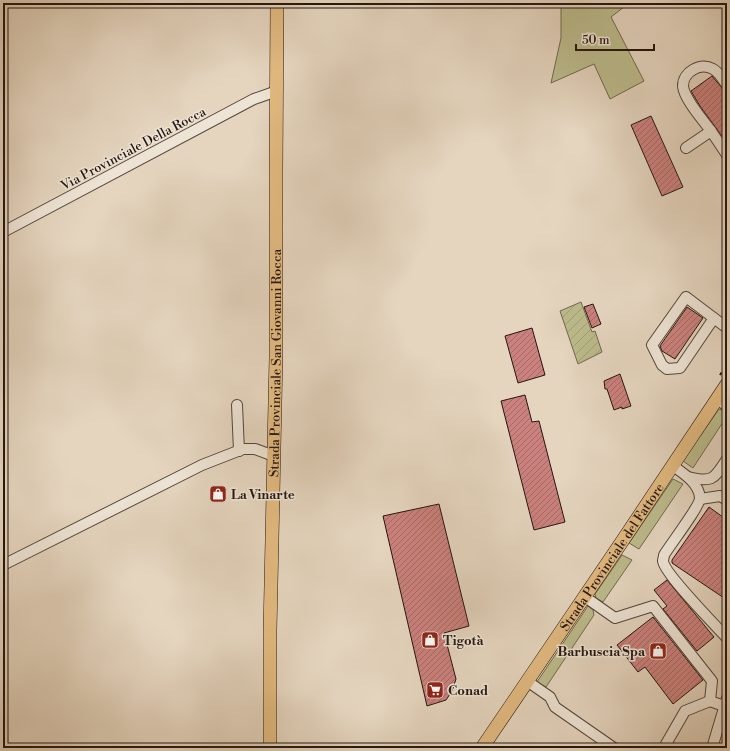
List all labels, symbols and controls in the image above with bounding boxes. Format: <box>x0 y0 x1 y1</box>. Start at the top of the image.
scale bar <box>576 26 654 52</box>
text: 50 m <box>582 33 610 48</box>
street label: Via Provinciale Della Rocca <box>57 104 209 194</box>
street label: Strada Provinciale San Giovanni Rocca <box>266 249 285 477</box>
street label: Strada Provinciale del Fattore <box>557 480 668 634</box>
shop icon: La Vinarte <box>208 484 228 504</box>
place label: La Vinarte <box>231 487 295 503</box>
shop icon: Tigotà <box>420 630 440 650</box>
place label: Tigotà <box>443 633 484 649</box>
shop icon: Barbuscia Spa <box>648 641 668 661</box>
place label: Barbuscia Spa <box>557 644 646 660</box>
supermarket icon: Conad <box>425 680 445 700</box>
place label: Conad <box>448 683 488 699</box>

